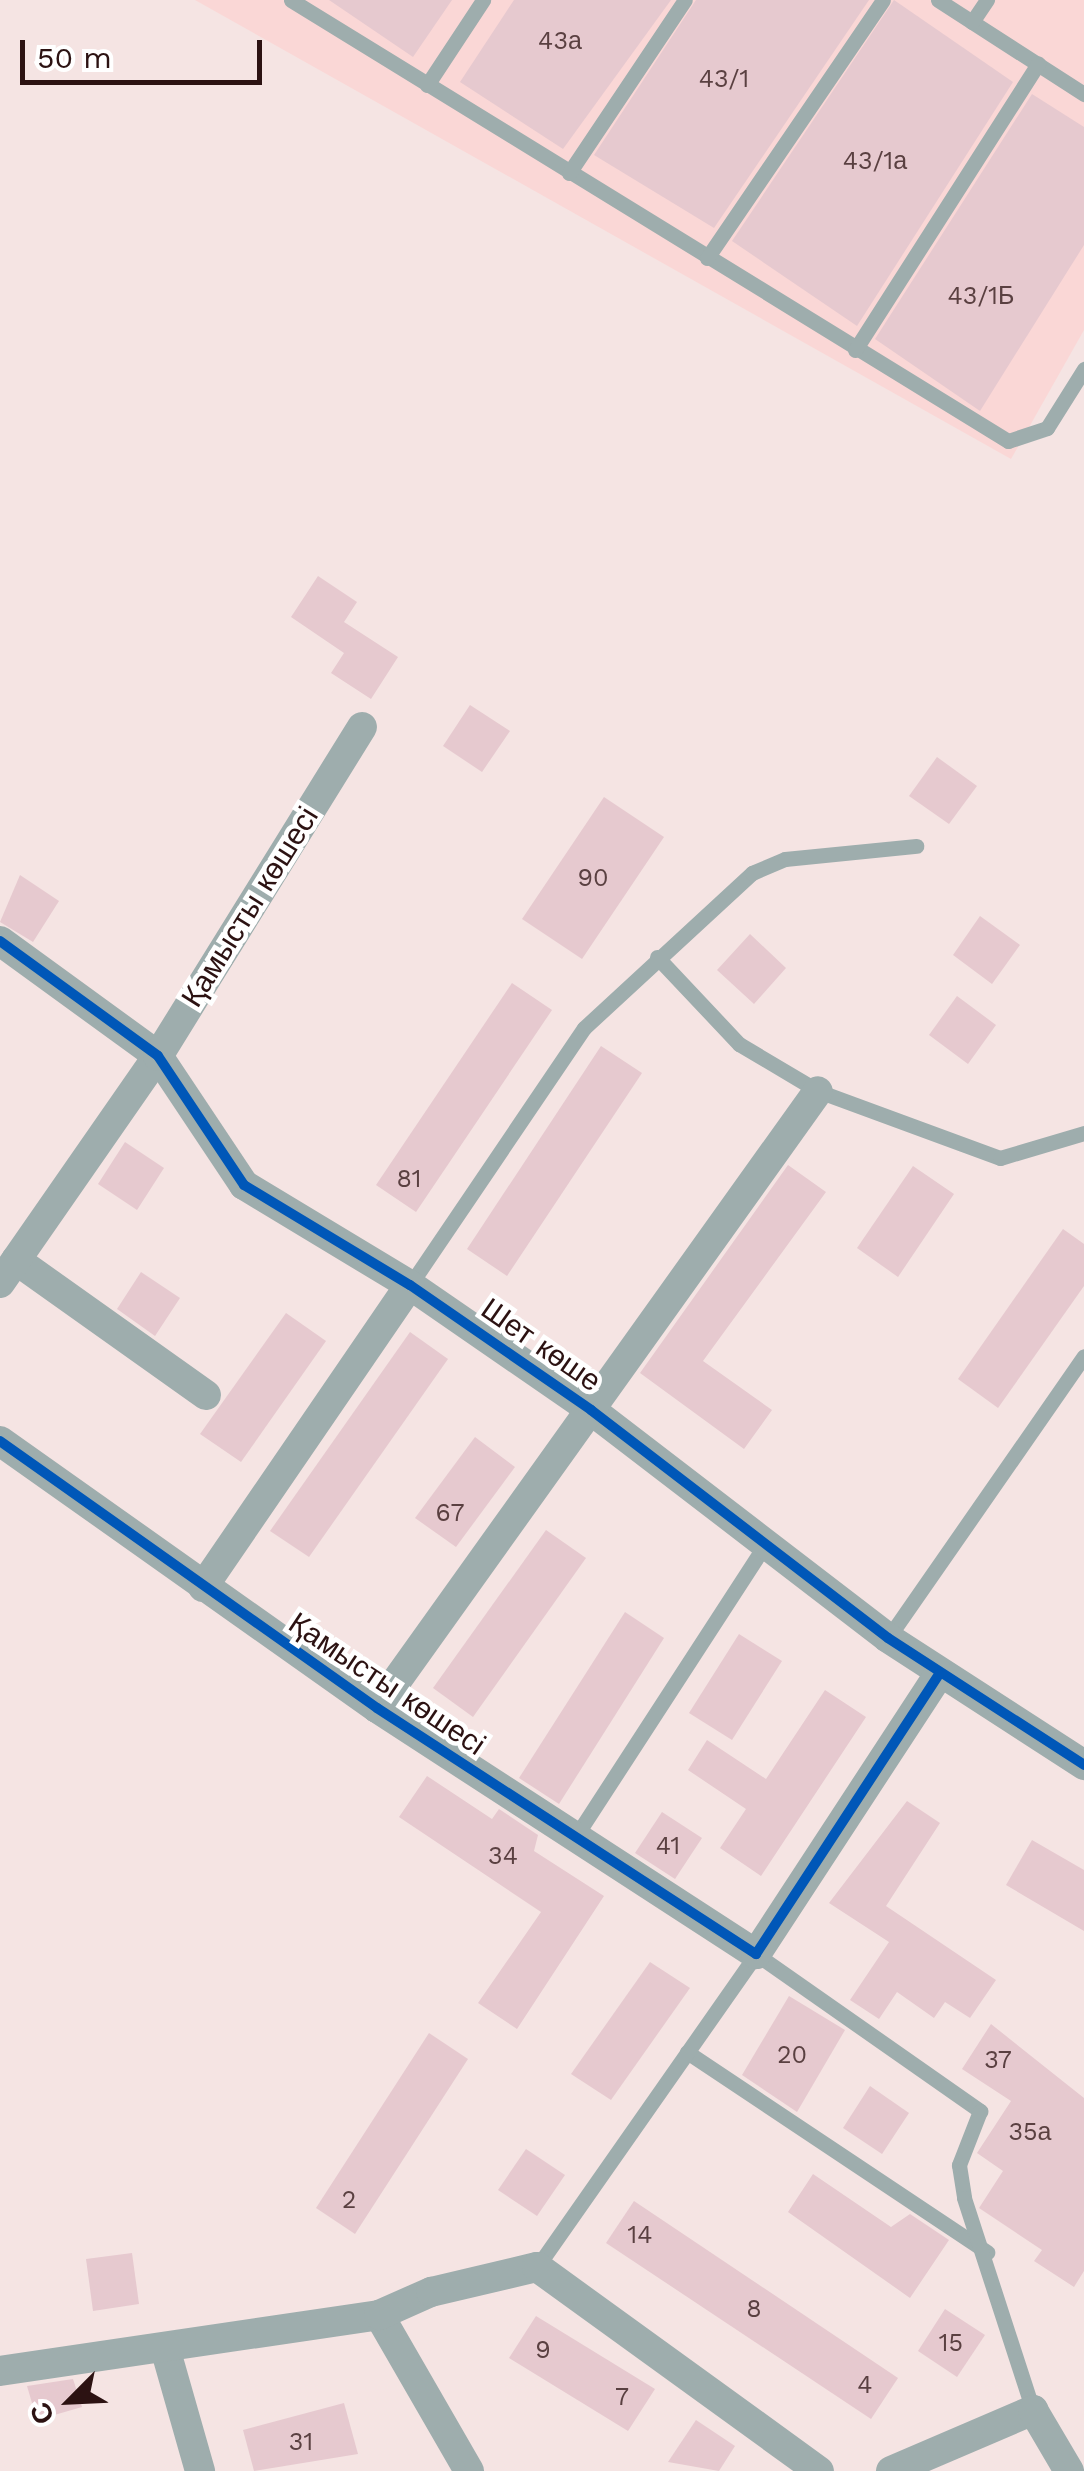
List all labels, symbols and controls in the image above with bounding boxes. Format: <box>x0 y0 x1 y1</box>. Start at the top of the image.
scale bar <box>25 20 268 82</box>
house number: 43а <box>538 26 582 56</box>
text: 50 m <box>37 40 112 75</box>
house number: 43/1 <box>699 64 749 94</box>
house number: 43/1а <box>843 146 907 176</box>
house number: 43/1Б <box>948 281 1014 311</box>
street label: Қамысты көшесі <box>174 800 326 1014</box>
house number: 90 <box>578 863 608 893</box>
house number: 81 <box>396 1164 422 1194</box>
street label: Шет көше <box>474 1291 608 1399</box>
house number: 67 <box>436 1498 464 1528</box>
street label: Қамысты көшесі <box>282 1605 492 1763</box>
house number: 41 <box>656 1831 680 1861</box>
house number: 34 <box>488 1841 518 1871</box>
house number: 20 <box>777 2040 807 2070</box>
house number: 37 <box>984 2045 1012 2075</box>
house number: 35а <box>1008 2117 1052 2147</box>
house number: 2 <box>342 2185 356 2215</box>
house number: 14 <box>627 2220 653 2250</box>
house number: 8 <box>746 2294 762 2324</box>
house number: 15 <box>939 2328 963 2358</box>
house number: 9 <box>535 2335 551 2365</box>
north arrow <box>20 2351 120 2451</box>
house number: 4 <box>857 2370 873 2400</box>
house number: 7 <box>615 2382 629 2412</box>
text: С <box>23 2397 61 2429</box>
house number: 31 <box>289 2427 313 2457</box>

